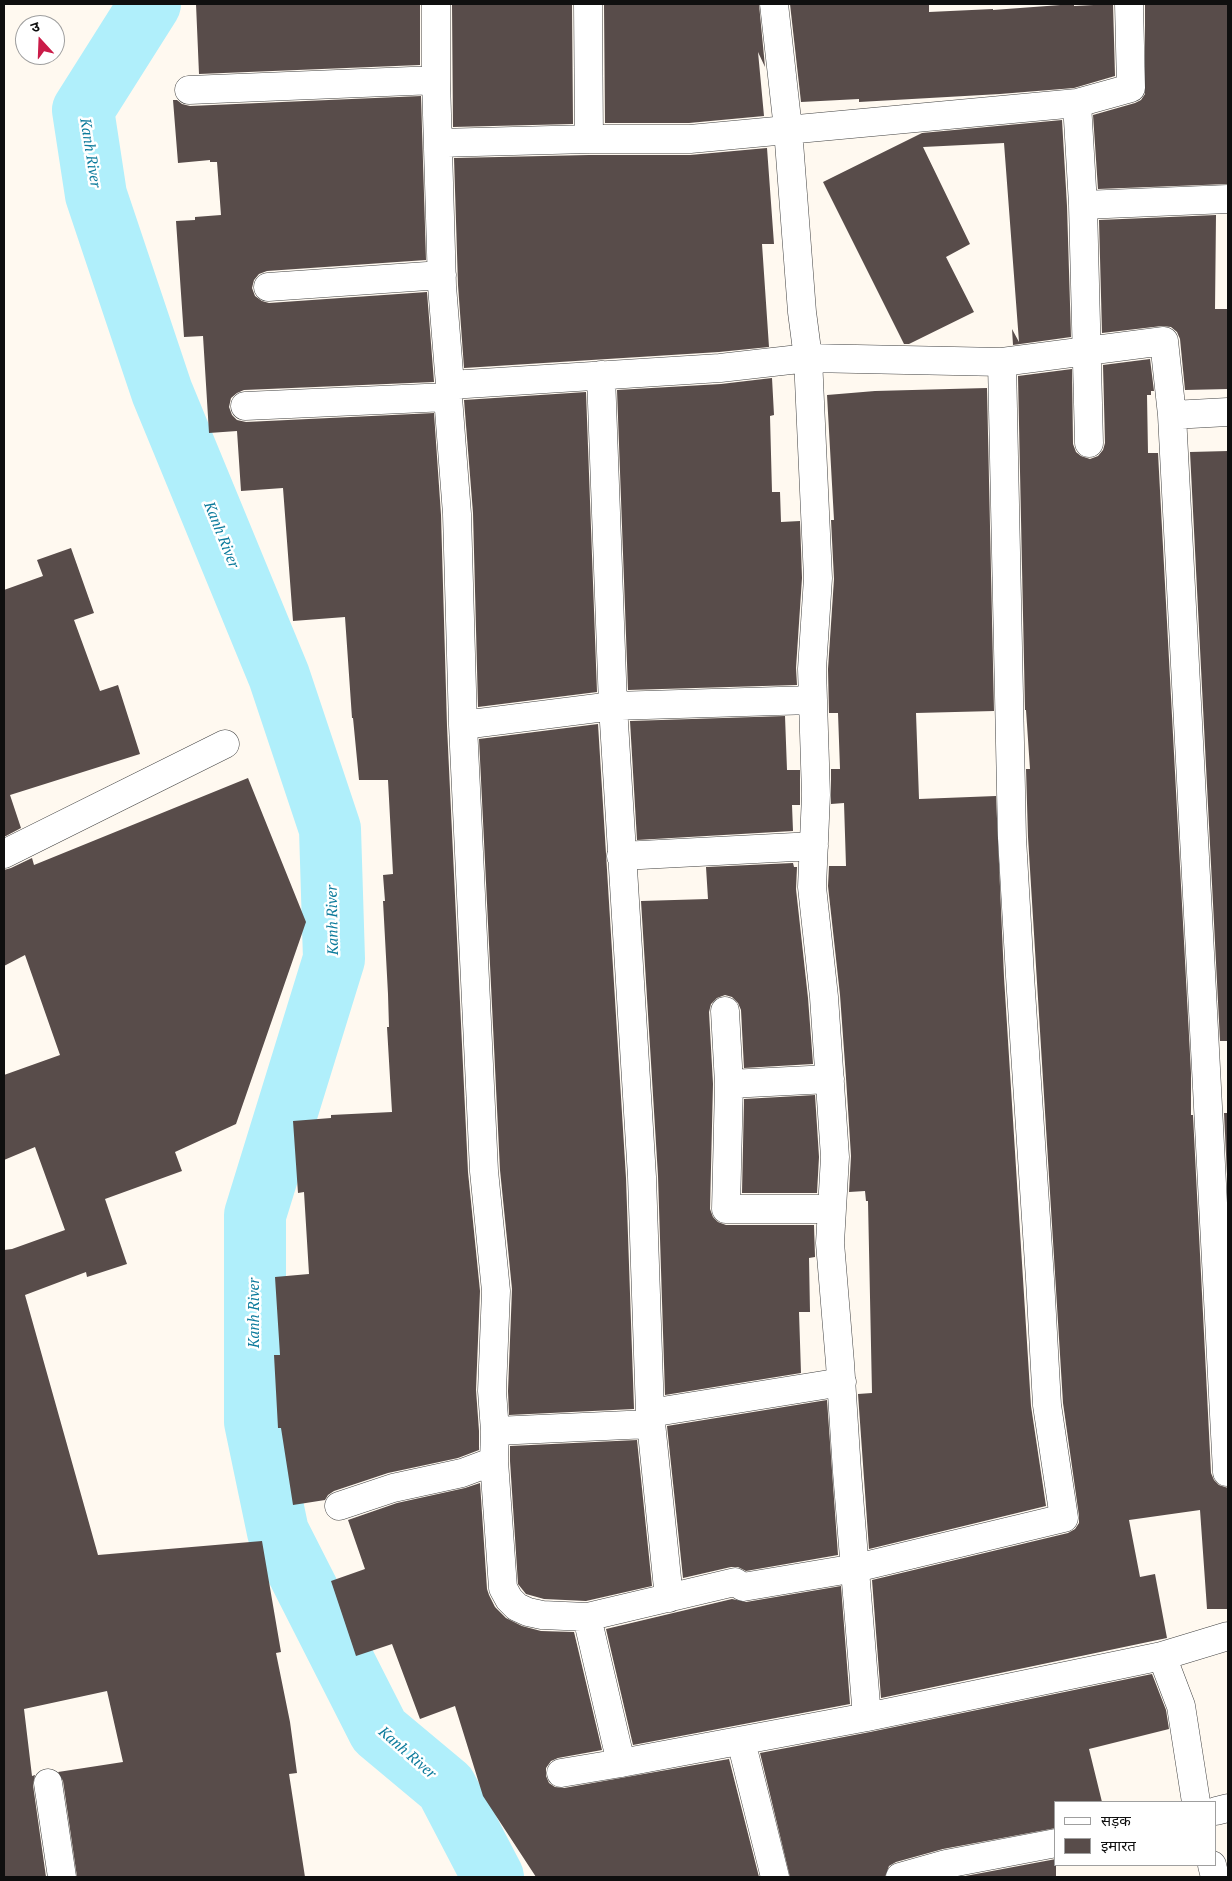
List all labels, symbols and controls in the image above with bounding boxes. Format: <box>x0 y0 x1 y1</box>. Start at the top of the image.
north arrow <box>15 15 65 65</box>
text: उ <box>28 16 42 37</box>
water label: Kanh River <box>76 117 104 189</box>
water label: Kanh River <box>200 499 242 571</box>
water label: Kanh River <box>323 885 343 955</box>
water label: Kanh River <box>246 1278 264 1348</box>
water label: Kanh River <box>375 1723 439 1783</box>
legend <box>1054 1801 1217 1866</box>
text: सड़क <box>1101 1810 1131 1830</box>
text: इमारत <box>1101 1835 1136 1855</box>

